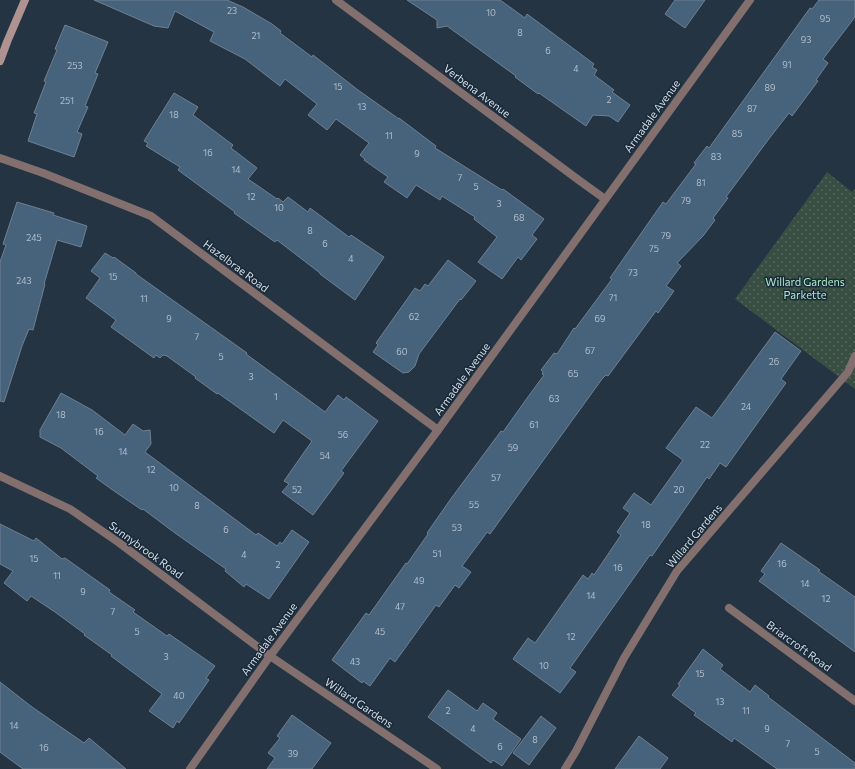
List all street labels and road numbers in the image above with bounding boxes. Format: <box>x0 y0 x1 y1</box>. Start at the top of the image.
street label: Verbena Avenue <box>441 61 513 120</box>
street label: Armadale Avenue <box>621 77 682 155</box>
street label: Hazelbrae Road <box>201 237 271 294</box>
street label: Armadale Avenue <box>431 340 492 418</box>
street label: Willard Gardens <box>663 501 724 570</box>
street label: Sunnybrook Road <box>107 518 186 581</box>
street label: Armadale Avenue <box>238 600 299 678</box>
street label: Briarcroft Road <box>764 618 834 674</box>
street label: Willard Gardens <box>323 675 396 730</box>

